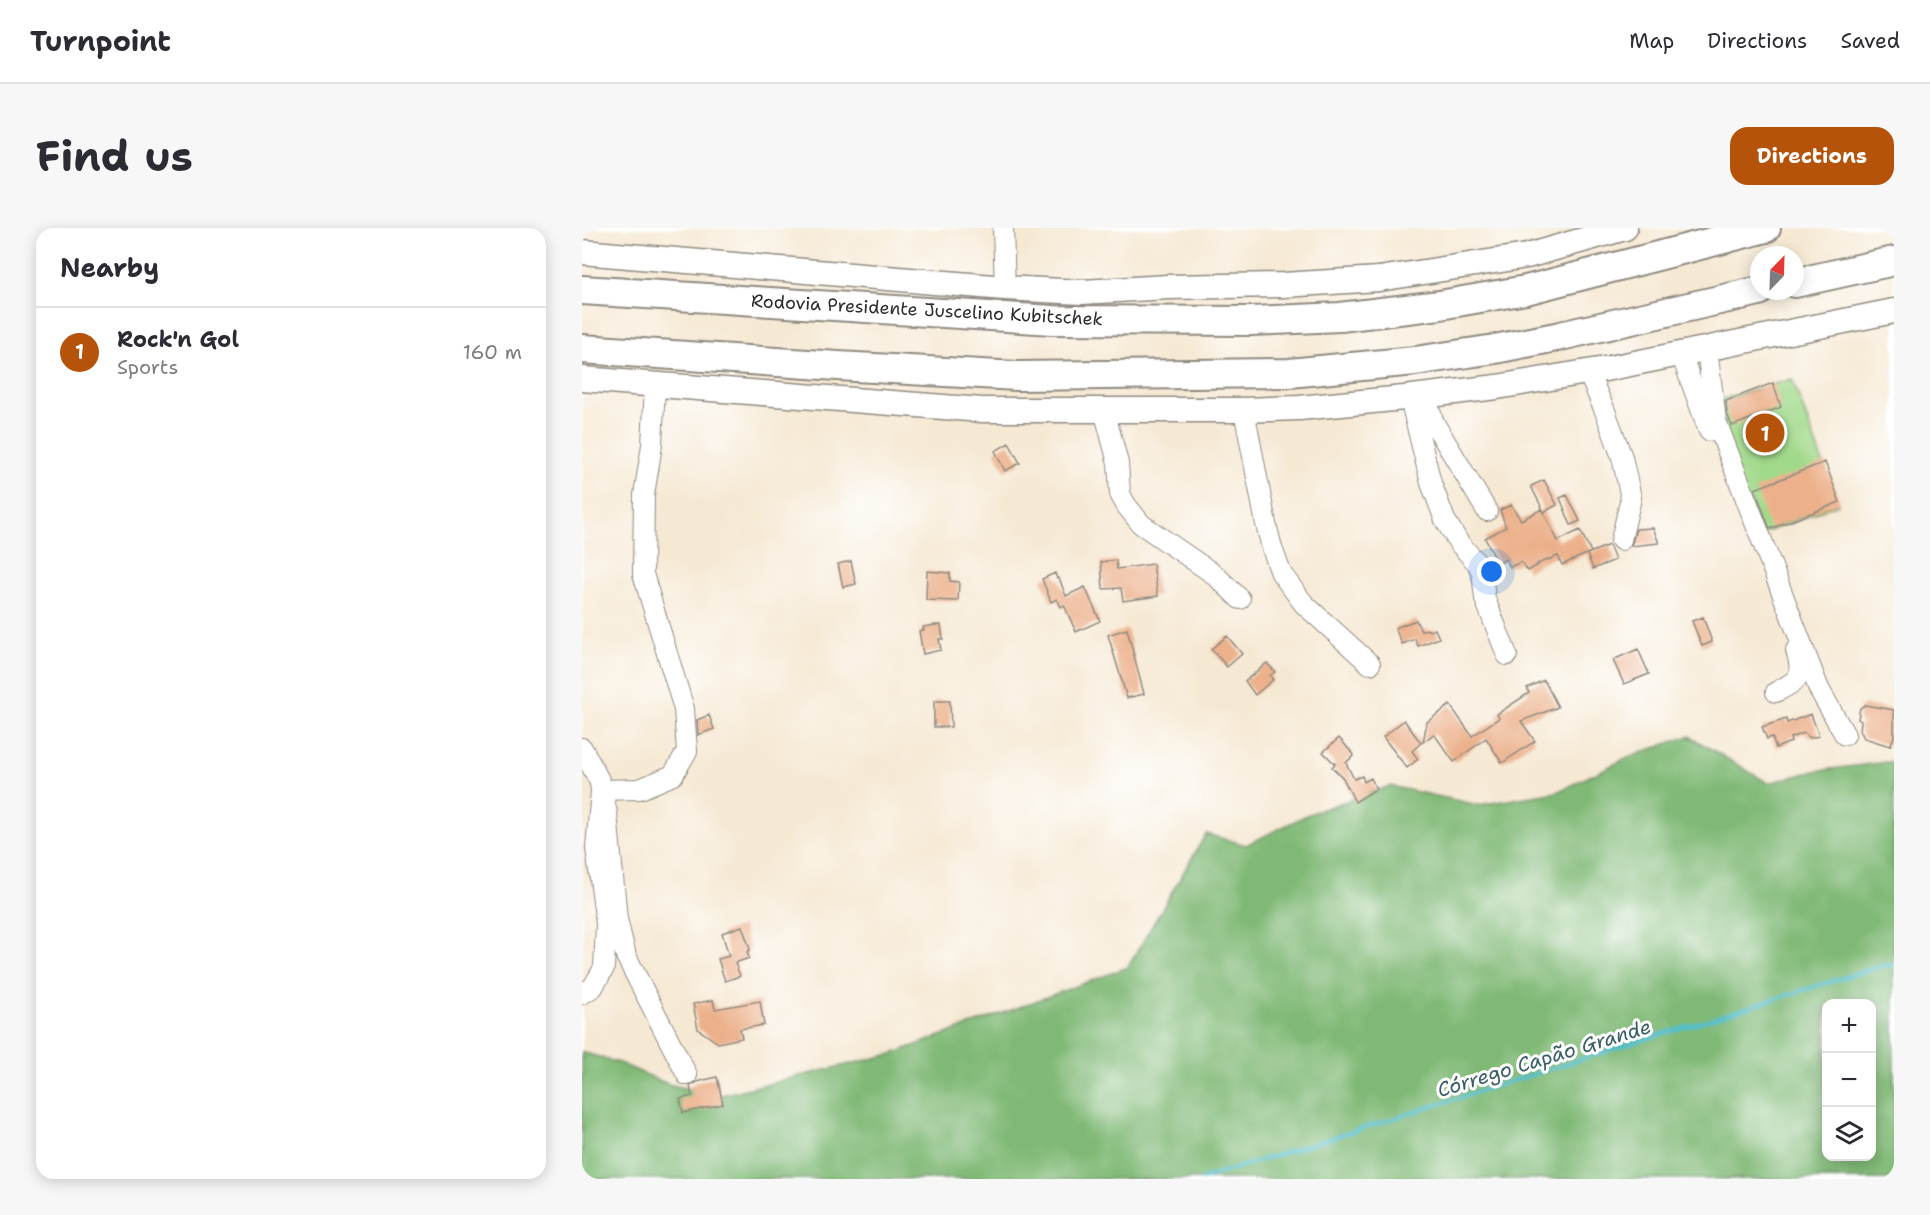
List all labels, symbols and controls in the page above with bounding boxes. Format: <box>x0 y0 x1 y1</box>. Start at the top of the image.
text: Turnpoint <box>30 22 171 60</box>
text: Map <box>1629 27 1674 55</box>
text: Directions <box>1707 27 1807 55</box>
text: Saved <box>1840 27 1900 55</box>
button: Directions <box>1730 127 1894 185</box>
text: Find us <box>36 128 193 184</box>
north arrow <box>1750 246 1804 300</box>
text: Nearby <box>60 250 159 285</box>
street label: Rodovia Presidente Juscelino Kubitschek <box>750 289 1104 331</box>
text: Rock'n Gol <box>117 325 239 354</box>
text: 1 <box>75 339 84 365</box>
text: 160 m <box>463 339 522 365</box>
text: Sports <box>117 354 178 380</box>
pin: 1 <box>1746 410 1784 456</box>
your location <box>1477 557 1506 586</box>
map controls <box>1822 999 1876 1161</box>
button: + <box>1822 999 1876 1053</box>
water label: Córrego Capão Grande <box>1434 1013 1654 1103</box>
button: − <box>1822 1053 1876 1107</box>
button: layers <box>1822 1107 1876 1161</box>

